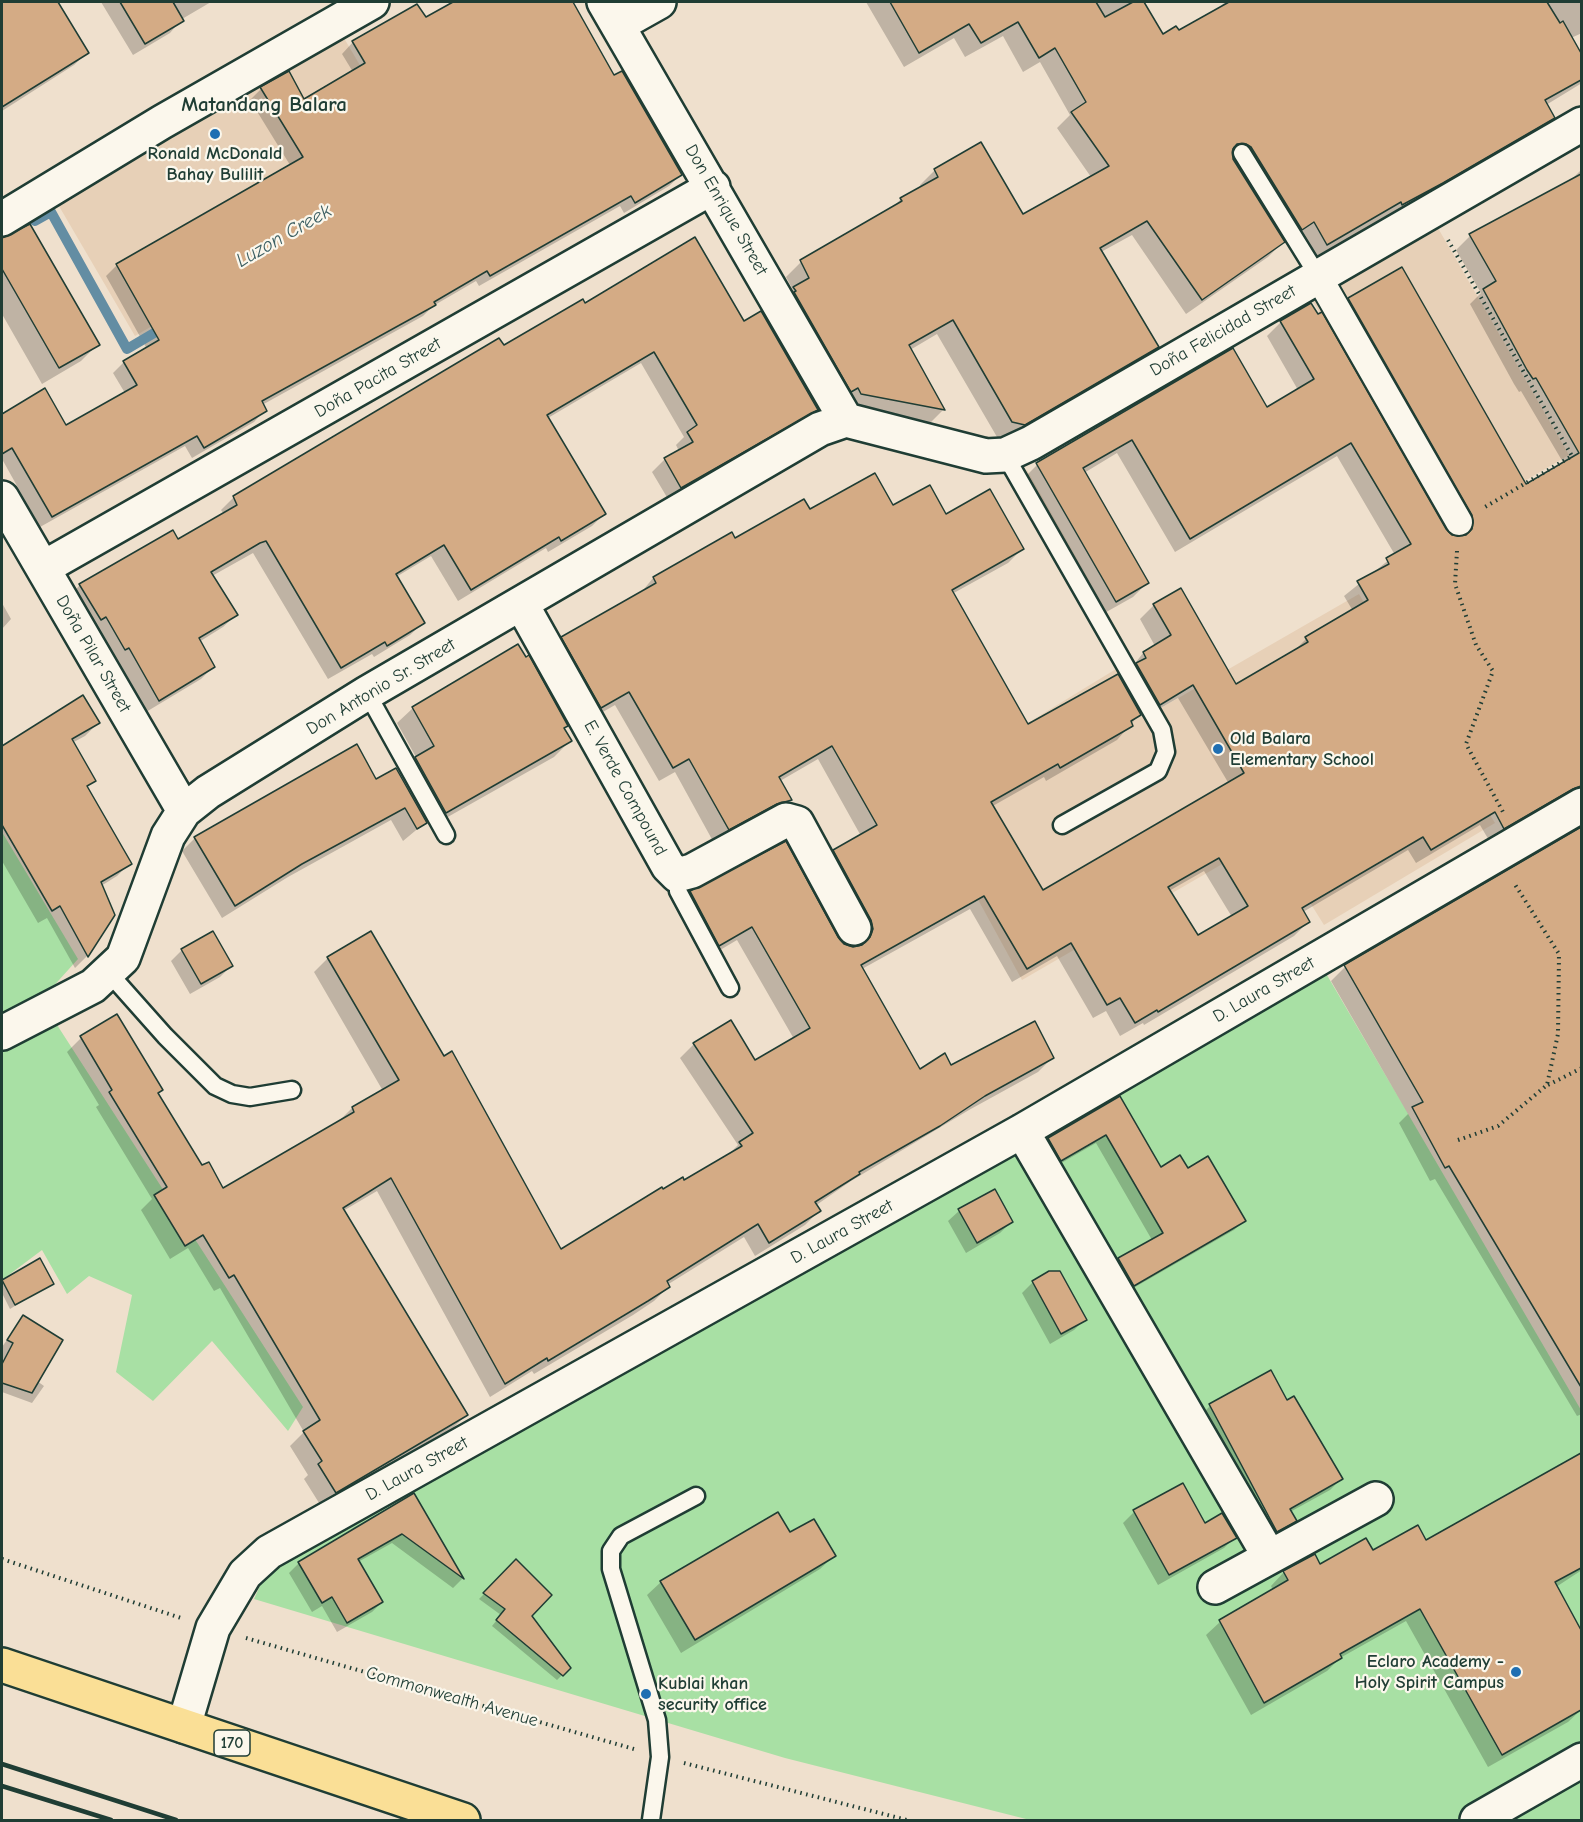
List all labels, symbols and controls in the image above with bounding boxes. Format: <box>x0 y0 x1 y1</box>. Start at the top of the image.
district label: Matandang Balara <box>181 92 347 118</box>
marker: Ronald McDonald Bahay Bulilit <box>208 127 222 141</box>
street label: Don Enrique Street <box>680 141 772 279</box>
place label: Ronald McDonald Bahay Bulilit <box>148 143 282 186</box>
water label: Luzon Creek <box>232 199 336 273</box>
street label: Doña Felicidad Street <box>1146 280 1300 382</box>
street label: Doña Pacita Street <box>311 333 445 423</box>
street label: Doña Pilar Street <box>51 592 135 716</box>
street label: Don Antonio Sr. Street <box>303 634 459 740</box>
street label: E. Verde Compound <box>579 716 671 860</box>
place label: Old Balara Elementary School <box>1230 728 1374 771</box>
marker: Old Balara Elementary School <box>1211 742 1225 756</box>
street label: D. Laura Street <box>1209 952 1319 1028</box>
street label: D. Laura Street <box>787 1195 897 1269</box>
street label: D. Laura Street <box>362 1432 472 1506</box>
place label: Eclaro Academy - Holy Spirit Campus <box>1355 1651 1504 1694</box>
street label: Commonwealth Avenue <box>363 1662 541 1732</box>
marker: Eclaro Academy - Holy Spirit Campus <box>1509 1665 1523 1679</box>
place label: Kublai khan security office <box>658 1673 767 1716</box>
marker: Kublai khan security office <box>639 1687 653 1701</box>
road number: 170 <box>214 1730 250 1756</box>

